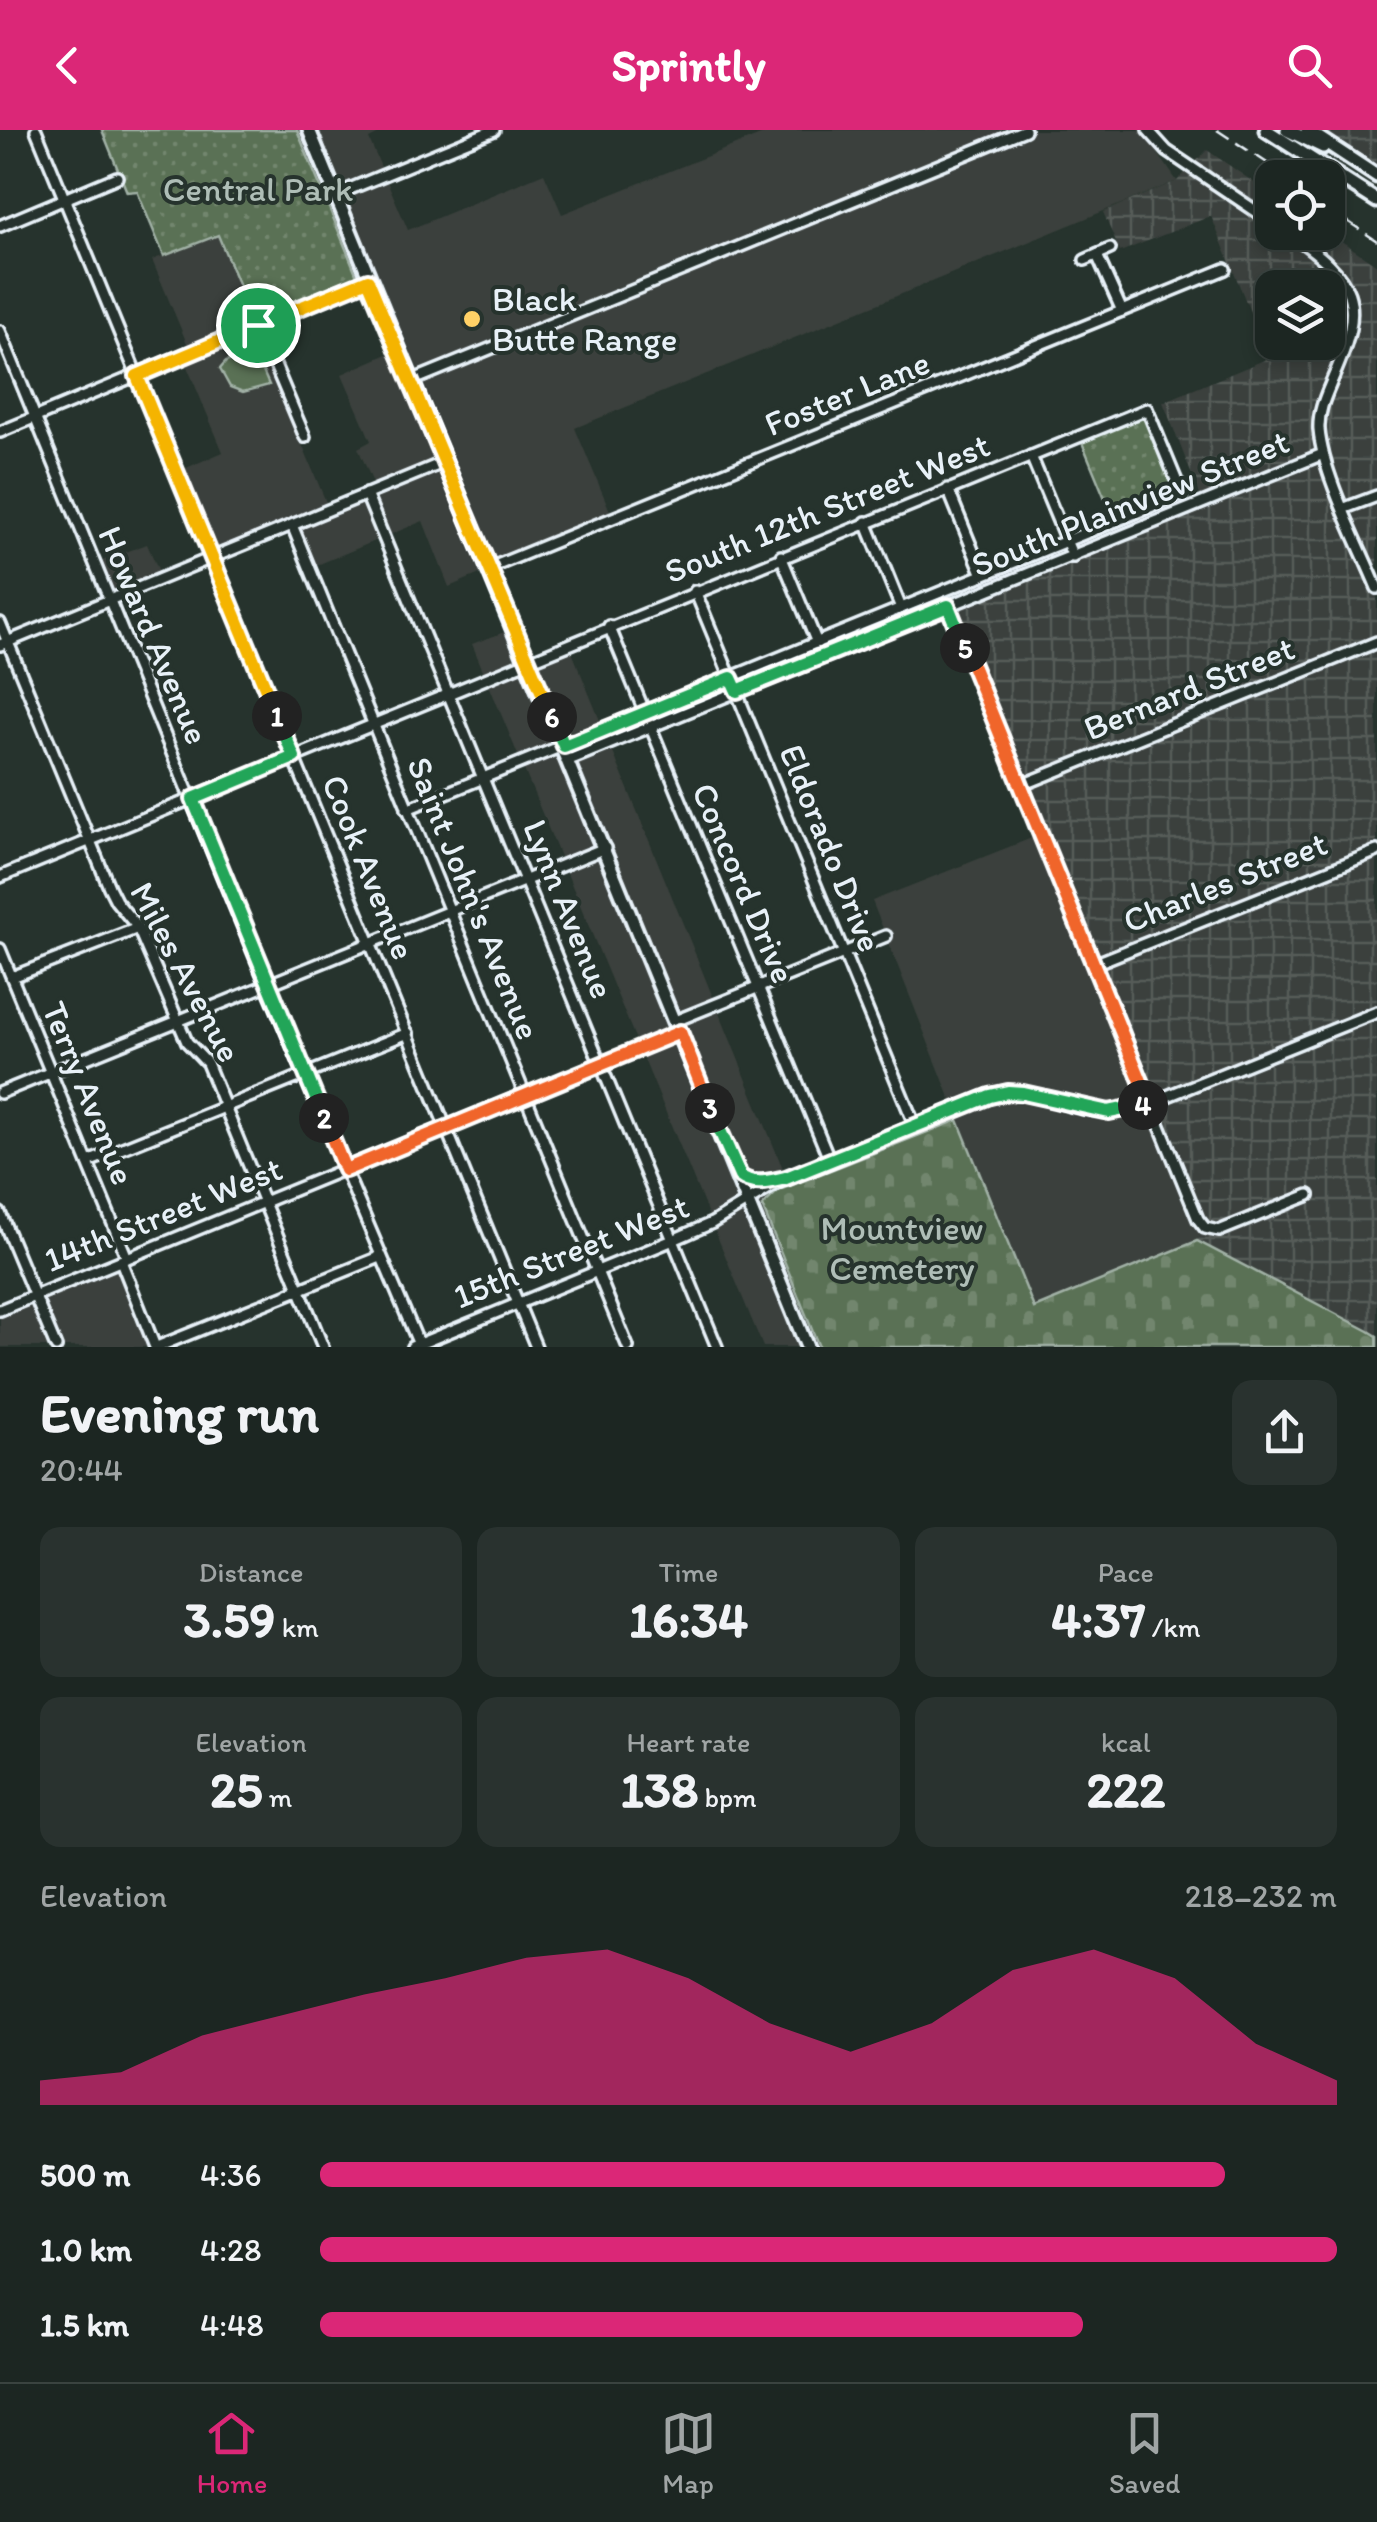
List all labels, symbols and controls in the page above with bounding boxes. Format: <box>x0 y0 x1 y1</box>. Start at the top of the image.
icon: back <box>40 38 95 93</box>
text: Sprintly <box>611 38 766 92</box>
icon: search <box>1282 38 1337 93</box>
map controls <box>1255 160 1345 360</box>
button: locate <box>1255 160 1345 250</box>
park label: Central Park <box>163 168 353 210</box>
button: layers <box>1255 270 1345 360</box>
place label: Black Butte Range <box>492 278 678 360</box>
pin <box>216 283 301 368</box>
icon: arrive <box>231 298 286 353</box>
marker: Black Butte Range <box>461 308 483 330</box>
street label: Foster Lane <box>758 341 936 445</box>
street label: South Plainview Street <box>965 420 1295 586</box>
street label: South 12th Street West <box>658 424 996 592</box>
street label: Howard Avenue <box>89 520 219 750</box>
pin: 5 <box>940 623 990 673</box>
street label: Bernard Street <box>1078 627 1300 749</box>
text: 5 <box>958 631 972 665</box>
pin: 1 <box>252 691 302 741</box>
pin: 6 <box>527 692 577 742</box>
text: 1 <box>271 699 284 733</box>
text: 6 <box>545 700 559 734</box>
street label: Eldorado Drive <box>770 738 892 958</box>
street label: Saint John's Avenue <box>398 751 550 1045</box>
street label: Cook Avenue <box>313 769 425 965</box>
street label: Concord Drive <box>683 777 805 989</box>
street label: Lynn Avenue <box>514 813 624 1005</box>
street label: Charles Street <box>1117 822 1333 942</box>
street label: Miles Avenue <box>121 875 251 1069</box>
street label: Terry Avenue <box>33 995 145 1191</box>
pin: 4 <box>1118 1080 1168 1130</box>
pin: 3 <box>685 1083 735 1133</box>
text: 4 <box>1135 1088 1151 1122</box>
text: 3 <box>702 1091 718 1125</box>
pin: 2 <box>299 1093 349 1143</box>
text: 2 <box>317 1101 331 1135</box>
street label: 14th Street West <box>38 1147 288 1281</box>
street label: 15th Street West <box>447 1185 695 1317</box>
park label: Mountview Cemetery <box>820 1207 984 1289</box>
text: Evening run <box>40 1380 319 1446</box>
button: share <box>1232 1380 1337 1485</box>
text: 20:44 <box>40 1451 123 1489</box>
text: Distance <box>199 1555 304 1589</box>
text: Time <box>659 1555 718 1589</box>
text: Pace <box>1098 1555 1154 1589</box>
text: 3.59 <box>184 1589 275 1650</box>
text: 16:34 <box>629 1589 748 1650</box>
text: 4:37 <box>1051 1589 1145 1650</box>
text: km <box>275 1610 319 1644</box>
text: /km <box>1145 1610 1201 1644</box>
text: Elevation <box>196 1725 307 1759</box>
text: Heart rate <box>627 1725 750 1759</box>
text: kcal <box>1101 1725 1151 1759</box>
text: 25 <box>210 1759 263 1820</box>
text: 138 <box>620 1759 698 1820</box>
text: 222 <box>1086 1759 1165 1820</box>
text: m <box>263 1780 292 1814</box>
text: bpm <box>698 1780 757 1814</box>
text: Elevation <box>40 1877 167 1915</box>
text: 218–232 m <box>1185 1877 1337 1915</box>
text: 500 m <box>40 2156 130 2194</box>
text: 4:36 <box>200 2156 261 2194</box>
text: 1.0 km <box>40 2231 132 2269</box>
text: 4:28 <box>200 2231 261 2269</box>
text: 1.5 km <box>40 2306 129 2344</box>
text: 4:48 <box>200 2306 264 2344</box>
tab: Home <box>197 2406 267 2500</box>
tab: Map <box>661 2406 716 2500</box>
tab: Saved <box>1109 2406 1180 2500</box>

